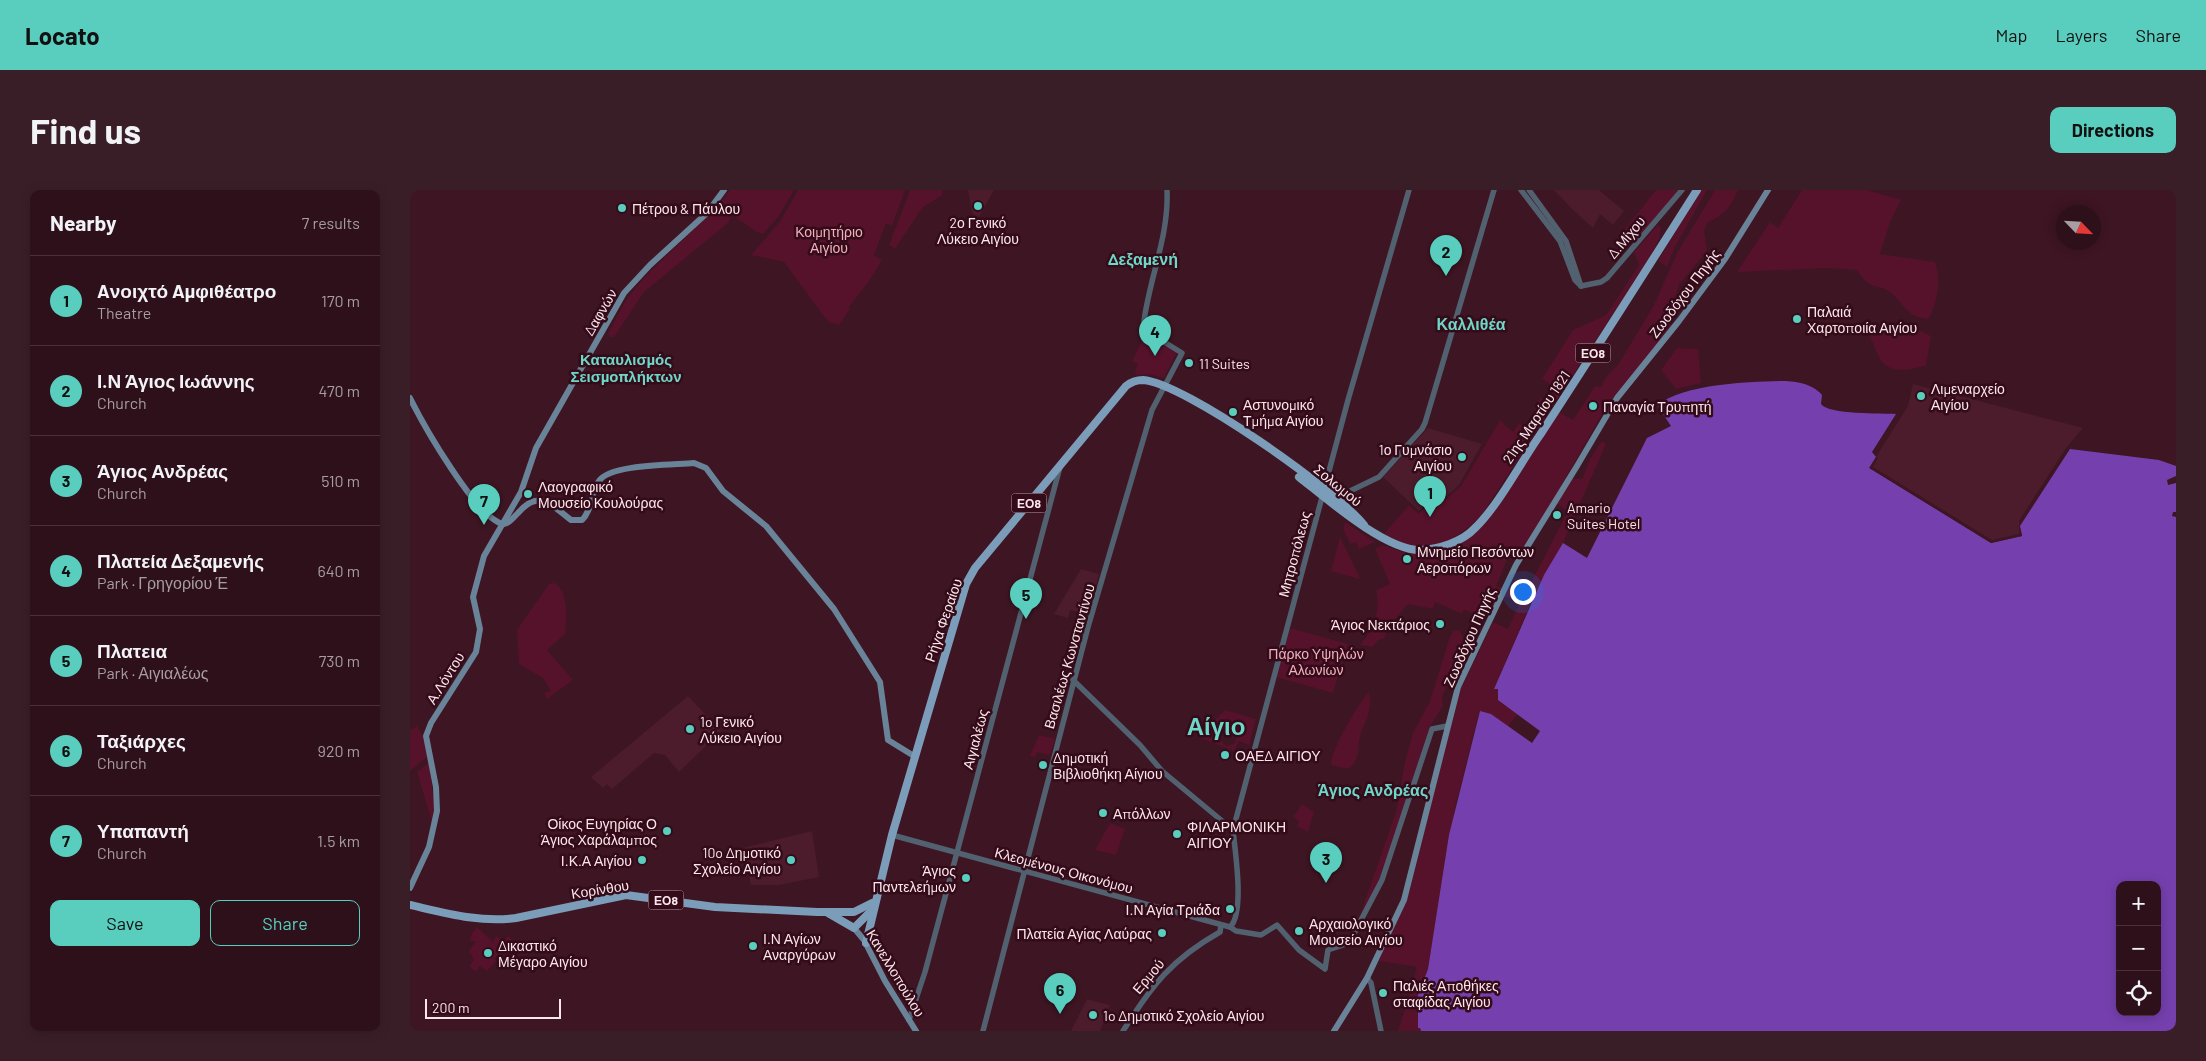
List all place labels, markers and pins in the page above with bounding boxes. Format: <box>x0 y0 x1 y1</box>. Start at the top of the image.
place label: Πέτρου & Πάυλου <box>632 200 740 217</box>
marker: 2ο Γενικό Λύκειο Αιγίου <box>972 200 984 212</box>
marker: Πέτρου & Πάυλου <box>616 202 628 214</box>
place label: 2ο Γενικό Λύκειο Αιγίου <box>937 214 1019 247</box>
pin: 2 <box>1430 235 1462 276</box>
place label: Παλαιά Χαρτοποιία Αιγίου <box>1807 303 1917 336</box>
marker: Παλαιά Χαρτοποιία Αιγίου <box>1791 313 1803 325</box>
pin: 4 <box>1139 315 1171 356</box>
place label: 11 Suites <box>1199 355 1250 372</box>
marker: 11 Suites <box>1183 357 1195 369</box>
place label: Λιμεναρχείο Αιγίου <box>1931 380 2005 413</box>
marker: Λιμεναρχείο Αιγίου <box>1915 390 1927 402</box>
place label: Αστυνομικό Τμήμα Αιγίου <box>1243 396 1324 429</box>
place label: Παναγία Τρυπητή <box>1603 398 1712 415</box>
marker: Παναγία Τρυπητή <box>1587 400 1599 412</box>
marker: Αστυνομικό Τμήμα Αιγίου <box>1227 406 1239 418</box>
place label: 1ο Γυμνάσιο Αιγίου <box>1379 441 1452 474</box>
marker: 1ο Γυμνάσιο Αιγίου <box>1456 451 1468 463</box>
pin: 1 <box>1414 476 1446 517</box>
place label: Λαογραφικό Μουσείο Κουλούρας <box>538 478 664 511</box>
pin: 7 <box>468 484 500 525</box>
marker: Λαογραφικό Μουσείο Κουλούρας <box>522 488 534 500</box>
place label: Amario Suites Hotel <box>1567 499 1640 532</box>
marker: Amario Suites Hotel <box>1551 509 1563 521</box>
place label: Μνημείο Πεσόντων Αεροπόρων <box>1417 543 1534 576</box>
marker: Μνημείο Πεσόντων Αεροπόρων <box>1401 553 1413 565</box>
pin: 5 <box>1010 578 1042 619</box>
place label: Άγιος Νεκτάριος <box>1331 616 1430 633</box>
marker: Άγιος Νεκτάριος <box>1434 618 1446 630</box>
place label: 1o Γενικό Λύκειο Αιγίου <box>700 713 782 746</box>
marker: 1o Γενικό Λύκειο Αιγίου <box>684 723 696 735</box>
place label: ΟΑΕΔ ΑΙΓΙΟΥ <box>1235 747 1321 764</box>
place label: Δημοτική Βιβλιοθήκη Αίγιου <box>1053 749 1163 782</box>
marker: ΟΑΕΔ ΑΙΓΙΟΥ <box>1219 749 1231 761</box>
marker: Δημοτική Βιβλιοθήκη Αίγιου <box>1037 759 1049 771</box>
place label: Απόλλων <box>1113 805 1171 822</box>
marker: Απόλλων <box>1097 807 1109 819</box>
place label: Οίκος Ευγηρίας Ο Άγιος Χαράλαμπος <box>541 815 657 848</box>
place label: ΦΙΛΑΡΜΟΝΙΚΗ ΑΙΓΙΟΥ <box>1187 818 1286 851</box>
marker: Οίκος Ευγηρίας Ο Άγιος Χαράλαμπος <box>661 825 673 837</box>
marker: ΦΙΛΑΡΜΟΝΙΚΗ ΑΙΓΙΟΥ <box>1171 828 1183 840</box>
pin: 3 <box>1310 842 1342 883</box>
place label: 10o Δημοτικό Σχολείο Αιγίου <box>693 844 781 877</box>
place label: Ι.Κ.Α Αιγίου <box>561 852 632 869</box>
marker: Ι.Κ.Α Αιγίου <box>636 854 648 866</box>
marker: 10o Δημοτικό Σχολείο Αιγίου <box>785 854 797 866</box>
place label: Άγιος Παντελεήμων <box>872 862 956 895</box>
marker: Άγιος Παντελεήμων <box>960 872 972 884</box>
place label: Ι.Ν Αγία Τριάδα <box>1126 901 1220 918</box>
marker: Ι.Ν Αγία Τριάδα <box>1224 903 1236 915</box>
place label: Αρχαιολογικό Μουσείο Αιγίου <box>1309 915 1403 948</box>
place label: Πλατεία Αγίας Λαύρας <box>1016 925 1152 942</box>
marker: Αρχαιολογικό Μουσείο Αιγίου <box>1293 925 1305 937</box>
marker: Πλατεία Αγίας Λαύρας <box>1156 927 1168 939</box>
place label: Ι.Ν Αγίων Αναργύρων <box>763 930 836 963</box>
place label: Δικαστικό Μέγαρο Αιγίου <box>498 937 588 970</box>
marker: Ι.Ν Αγίων Αναργύρων <box>747 940 759 952</box>
marker: Δικαστικό Μέγαρο Αιγίου <box>482 947 494 959</box>
pin: 6 <box>1044 973 1076 1014</box>
place label: Παλιές Αποθήκες σταφίδας Αιγίου <box>1393 977 1499 1010</box>
marker: Παλιές Αποθήκες σταφίδας Αιγίου <box>1377 987 1389 999</box>
place label: 1o Δημοτικό Σχολείο Αιγίου <box>1103 1007 1264 1024</box>
marker: 1o Δημοτικό Σχολείο Αιγίου <box>1087 1009 1099 1021</box>

